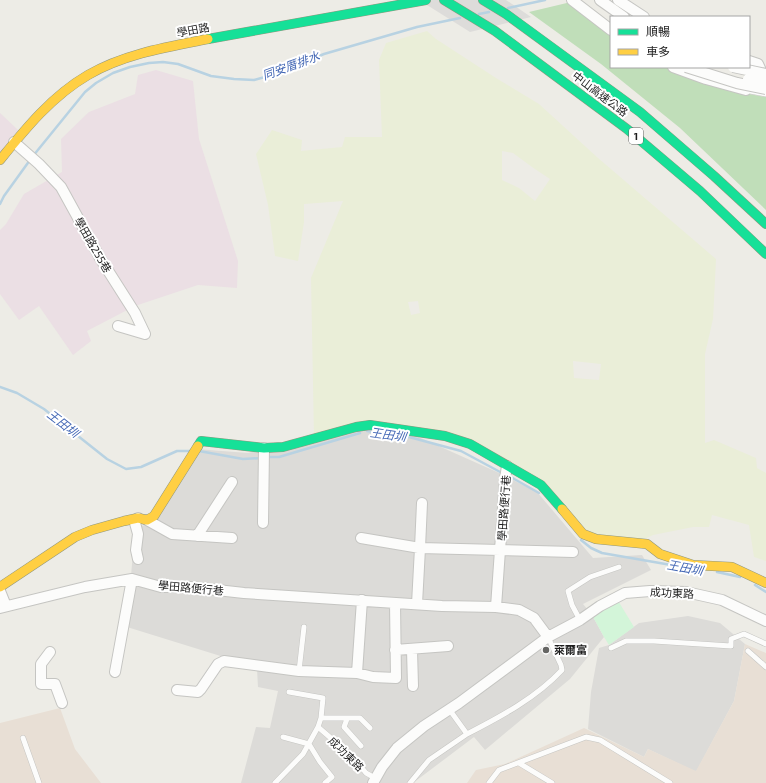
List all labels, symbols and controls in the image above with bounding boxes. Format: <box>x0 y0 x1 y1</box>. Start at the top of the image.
legend <box>610 16 750 68</box>
street label: 學田路 <box>175 20 210 39</box>
text: 順暢 <box>646 24 670 38</box>
text: 車多 <box>646 44 670 58</box>
water label: 同安厝排水 <box>260 48 322 82</box>
street label: 中山高速公路 <box>570 69 631 119</box>
road number: 1 <box>629 128 643 144</box>
street label: 學田路255巷 <box>72 215 115 275</box>
water label: 王田圳 <box>45 407 84 441</box>
water label: 王田圳 <box>369 425 409 444</box>
street label: 學田路便行巷 <box>495 475 512 541</box>
water label: 王田圳 <box>666 557 706 577</box>
street label: 學田路便行巷 <box>158 578 224 597</box>
street label: 成功東路 <box>650 585 694 600</box>
place label: 萊爾富 <box>554 643 587 656</box>
marker: 萊爾富 <box>541 645 551 655</box>
street label: 成功東路 <box>326 734 367 774</box>

